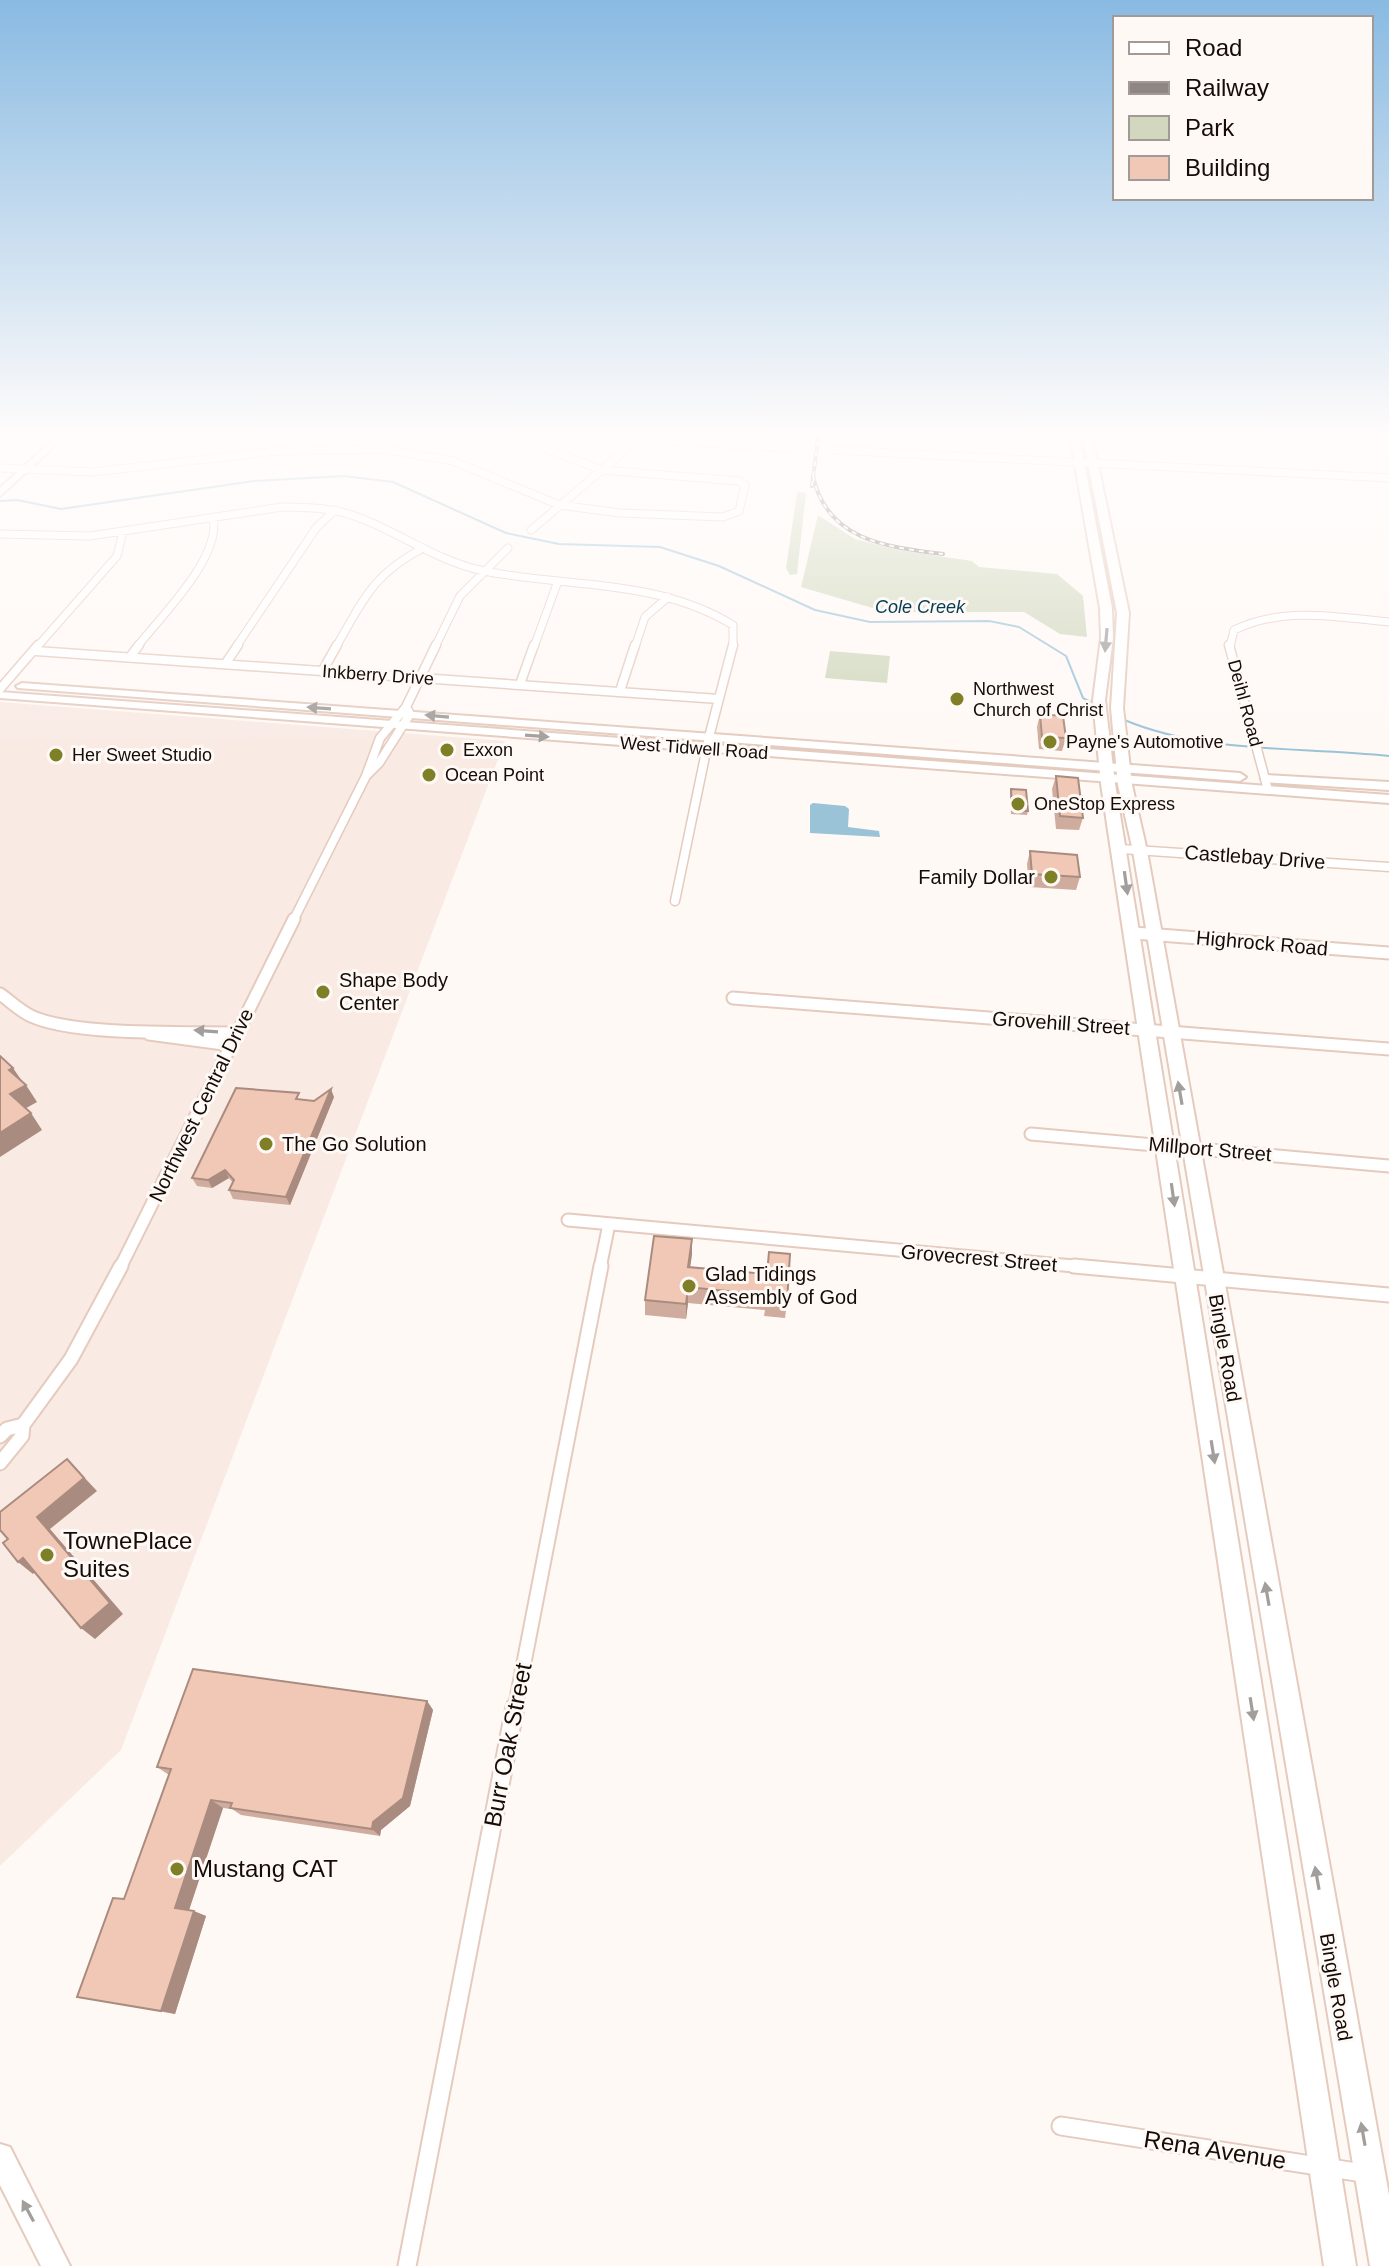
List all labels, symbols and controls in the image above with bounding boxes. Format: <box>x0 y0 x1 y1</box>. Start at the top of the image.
legend <box>1113 16 1373 200</box>
text: Road <box>1185 34 1242 61</box>
text: Railway <box>1185 74 1269 101</box>
text: Park <box>1185 114 1235 141</box>
text: Building <box>1185 154 1270 181</box>
water label: Cole Creek <box>875 597 966 617</box>
one-way arrow <box>1099 628 1112 653</box>
street label: Deihl Road <box>1224 657 1266 749</box>
street label: Inkberry Drive <box>321 661 435 689</box>
place label: Northwest Church of Christ <box>973 679 1103 720</box>
marker: Northwest Church of Christ <box>948 690 966 708</box>
one-way arrow <box>306 701 331 714</box>
one-way arrow <box>424 710 449 723</box>
one-way arrow <box>525 730 550 743</box>
place label: Payne's Automotive <box>1066 732 1224 752</box>
street label: West Tidwell Road <box>619 733 769 763</box>
marker: Payne's Automotive <box>1041 733 1059 751</box>
place label: Exxon <box>463 740 513 760</box>
marker: Exxon <box>438 741 456 759</box>
place label: Her Sweet Studio <box>72 745 212 765</box>
marker: Her Sweet Studio <box>47 746 65 764</box>
place label: Ocean Point <box>445 765 544 785</box>
marker: Ocean Point <box>420 766 438 784</box>
place label: OneStop Express <box>1034 794 1175 814</box>
marker: OneStop Express <box>1009 795 1027 813</box>
street label: Castlebay Drive <box>1184 841 1326 873</box>
place label: Family Dollar <box>918 866 1035 888</box>
marker: Family Dollar <box>1042 868 1060 886</box>
one-way arrow <box>1120 870 1133 895</box>
street label: Highrock Road <box>1195 926 1329 960</box>
place label: Shape Body Center <box>339 969 448 1014</box>
marker: Shape Body Center <box>314 983 332 1001</box>
street label: Northwest Central Drive <box>145 1005 257 1205</box>
street label: Grovehill Street <box>991 1007 1131 1039</box>
one-way arrow <box>193 1024 218 1037</box>
one-way arrow <box>1174 1080 1186 1105</box>
place label: The Go Solution <box>282 1133 427 1155</box>
street label: Millport Street <box>1148 1133 1273 1165</box>
marker: The Go Solution <box>257 1135 275 1153</box>
one-way arrow <box>1167 1183 1180 1208</box>
street label: Grovecrest Street <box>900 1240 1058 1276</box>
place label: Glad Tidings Assembly of God <box>705 1263 857 1308</box>
marker: Glad Tidings Assembly of God <box>680 1277 698 1295</box>
street label: Bingle Road <box>1205 1292 1245 1404</box>
one-way arrow <box>1207 1440 1219 1465</box>
place label: TownePlace Suites <box>63 1527 192 1582</box>
marker: TownePlace Suites <box>38 1546 56 1564</box>
one-way arrow <box>1261 1582 1273 1607</box>
street label: Burr Oak Street <box>478 1660 537 1829</box>
one-way arrow <box>1246 1697 1259 1722</box>
place label: Mustang CAT <box>193 1855 338 1882</box>
marker: Mustang CAT <box>168 1860 186 1878</box>
one-way arrow <box>1310 1865 1322 1890</box>
street label: Bingle Road <box>1316 1931 1356 2043</box>
one-way arrow <box>1356 2121 1368 2146</box>
street label: Rena Avenue <box>1142 2125 1288 2174</box>
one-way arrow <box>22 2200 35 2223</box>

